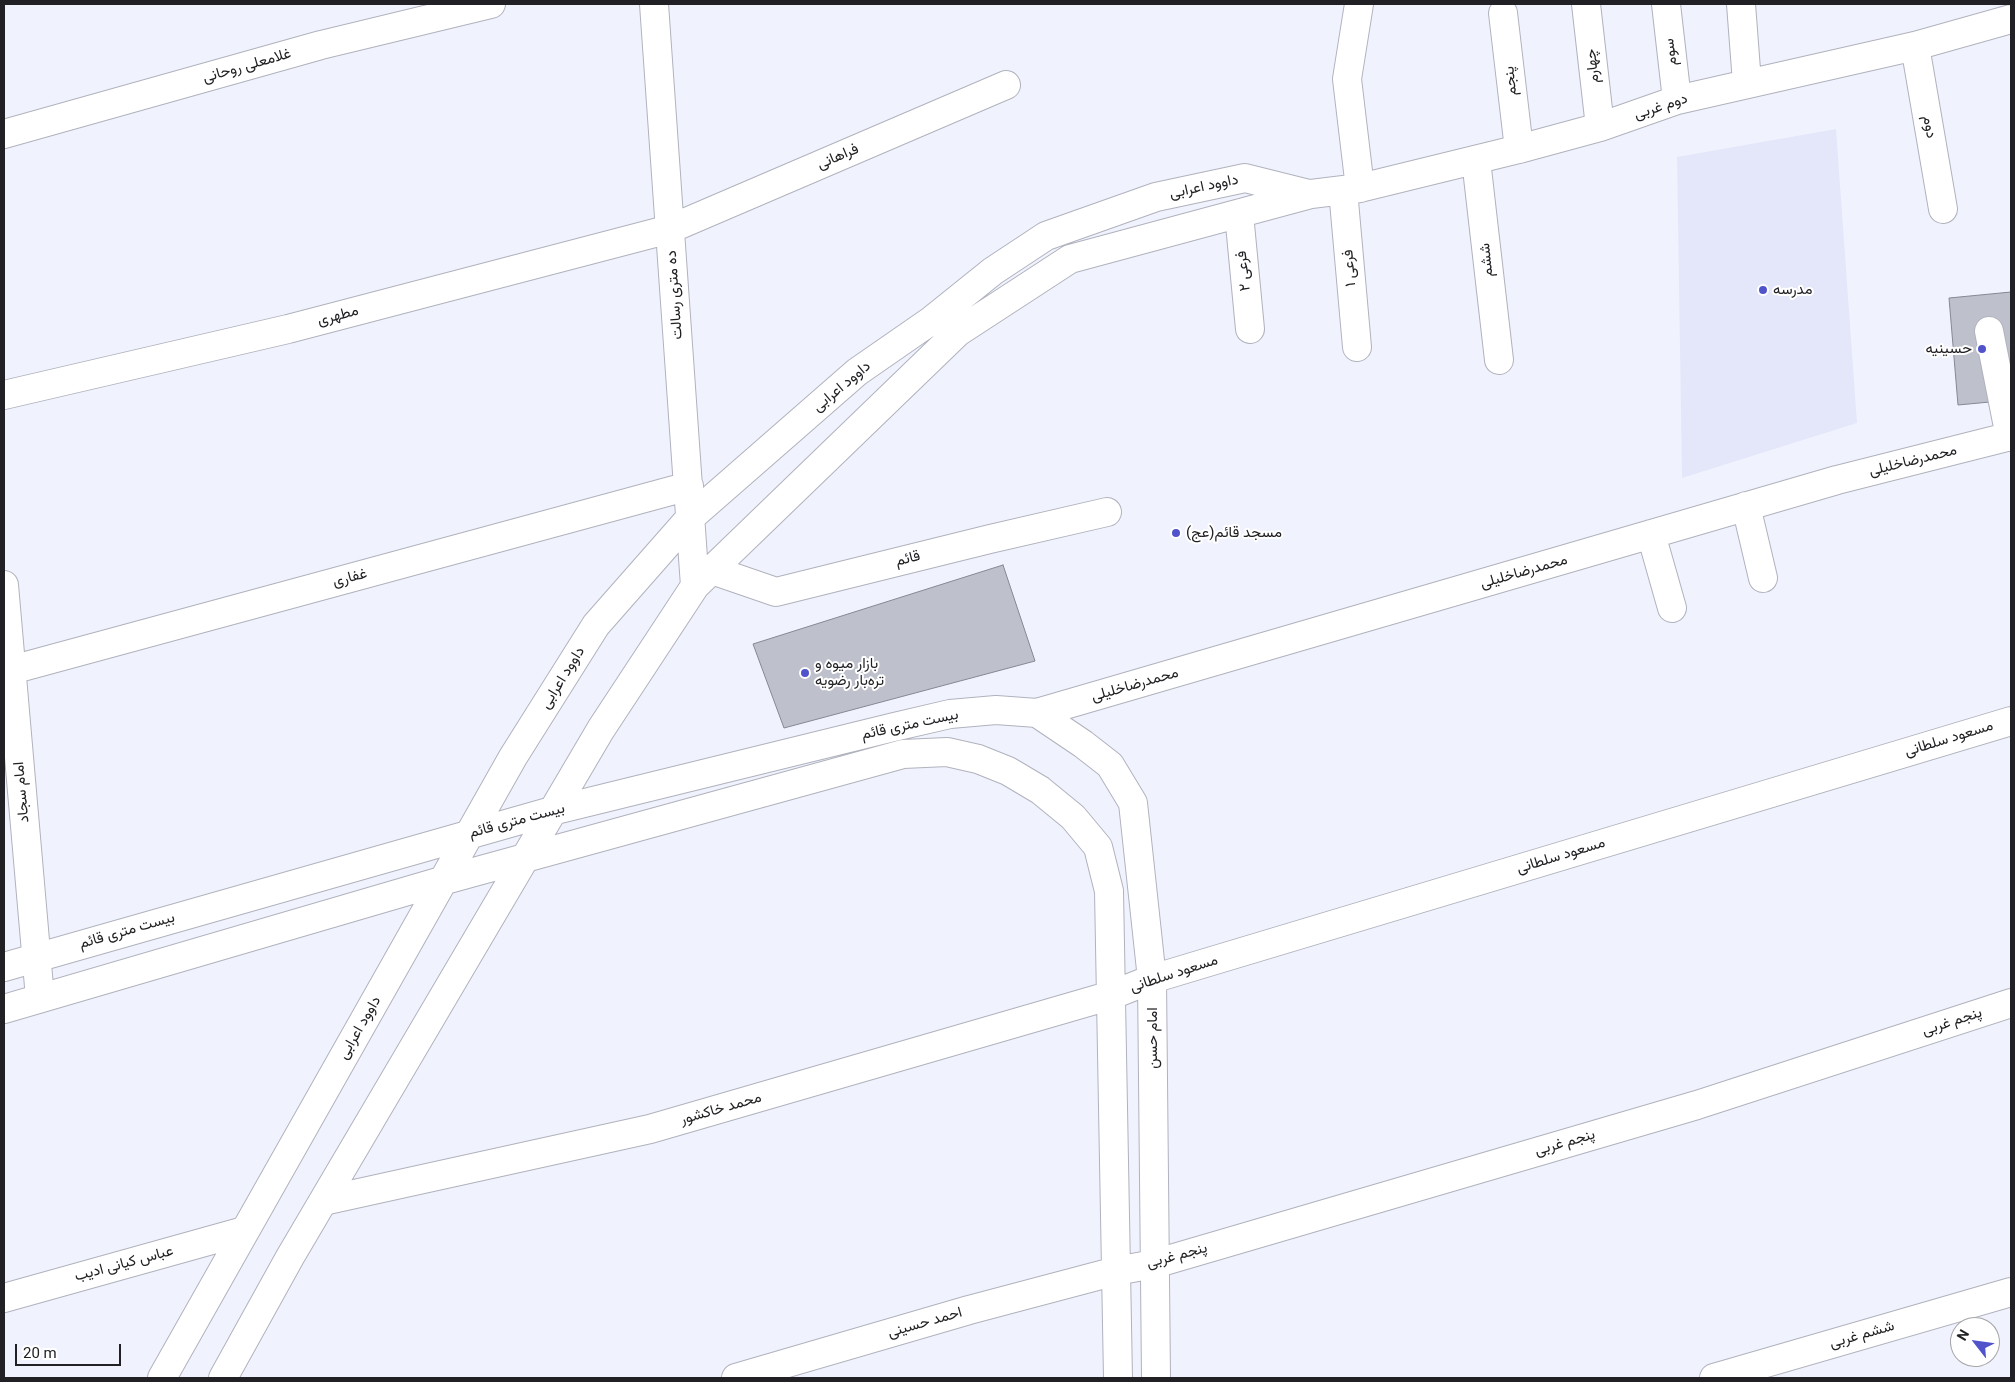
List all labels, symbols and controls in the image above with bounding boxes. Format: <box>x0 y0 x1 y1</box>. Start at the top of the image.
street label: سوم <box>1660 37 1682 67</box>
street label: غلامعلی روحانی <box>201 45 293 87</box>
street label: چهارم <box>1582 48 1604 84</box>
street label: پنجم <box>1501 65 1521 97</box>
street label: دوم غربی <box>1632 90 1690 124</box>
street label: دوم <box>1918 114 1940 140</box>
street label: فراهانی <box>814 140 862 174</box>
street label: داوود اعرابی <box>1168 171 1240 203</box>
street label: ششم <box>1476 242 1498 278</box>
street label: فرعی ۱ <box>1339 249 1361 287</box>
street label: ده متری رسالت <box>663 250 687 340</box>
street label: فرعی ۲ <box>1233 250 1255 292</box>
place label: مدرسه <box>1773 281 1813 299</box>
marker: مدرسه <box>1757 284 1769 296</box>
street label: مطهری <box>315 302 361 330</box>
place label: حسینیه <box>1926 340 1972 358</box>
marker: حسینیه <box>1976 343 1988 355</box>
street label: داوود اعرابی <box>809 358 875 416</box>
street label: محمدرضاخلیلی <box>1867 441 1959 481</box>
place label: مسجد قائم(عج) <box>1186 524 1282 542</box>
marker: مسجد قائم(عج) <box>1170 527 1182 539</box>
street label: قائم <box>894 547 922 571</box>
street label: محمدرضاخلیلی <box>1478 551 1570 593</box>
street label: غفاری <box>331 565 369 591</box>
street label: داوود اعرابی <box>537 644 589 712</box>
place label: بازار میوه و تره‌بار رضویه <box>815 655 884 690</box>
street label: محمدرضاخلیلی <box>1089 664 1181 706</box>
marker: بازار میوه و تره‌بار رضویه <box>799 667 811 679</box>
street label: بیست متری قائم <box>860 706 960 744</box>
street label: مسعود سلطانی <box>1903 717 1995 761</box>
street label: امام سجاد <box>10 761 34 823</box>
street label: بیست متری قائم <box>467 800 567 842</box>
street label: مسعود سلطانی <box>1515 834 1607 878</box>
street label: بیست متری قائم <box>77 909 177 953</box>
street label: مسعود سلطانی <box>1128 951 1220 997</box>
street label: داوود اعرابی <box>335 993 385 1063</box>
street label: پنجم غربی <box>1920 1004 1984 1040</box>
street label: امام حسن <box>1144 1007 1162 1069</box>
street label: محمد خاکشور <box>678 1089 764 1129</box>
street label: پنجم غربی <box>1533 1126 1597 1160</box>
street label: پنجم غربی <box>1145 1239 1209 1273</box>
street label: عباس کیانی ادیب <box>73 1242 175 1286</box>
street label: احمد حسینی <box>886 1304 964 1342</box>
street label: ششم غربی <box>1828 1317 1896 1353</box>
north arrow <box>1950 1317 2000 1367</box>
text: N <box>1953 1327 1972 1343</box>
scale bar <box>18 1334 124 1366</box>
text: 20 m <box>23 1344 57 1362</box>

